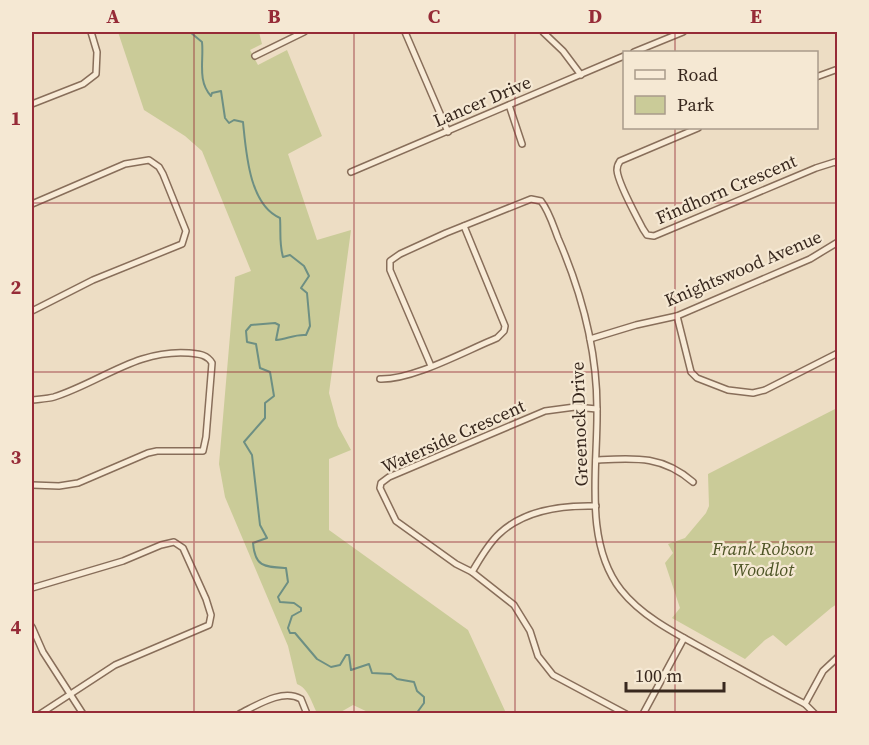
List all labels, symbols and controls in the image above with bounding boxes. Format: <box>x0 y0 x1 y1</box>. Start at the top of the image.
text: A <box>106 2 120 30</box>
text: B <box>267 2 281 30</box>
text: C <box>428 2 440 30</box>
text: D <box>588 2 602 30</box>
text: E <box>750 2 762 30</box>
legend <box>623 51 818 129</box>
text: Road <box>677 62 718 87</box>
street label: Lancer Drive <box>429 69 535 133</box>
text: Park <box>677 92 714 117</box>
text: 1 <box>11 104 21 132</box>
street label: Findhorn Crescent <box>652 148 800 230</box>
street label: Knightswood Avenue <box>661 224 825 312</box>
text: 2 <box>11 273 22 301</box>
street label: Greenock Drive <box>564 361 594 487</box>
street label: Waterside Crescent <box>377 393 529 479</box>
text: 3 <box>11 443 22 471</box>
park label: Frank Robson Woodlot <box>711 536 814 582</box>
text: 4 <box>11 613 22 641</box>
scale bar <box>626 655 724 693</box>
text: 100 m <box>635 663 682 688</box>

